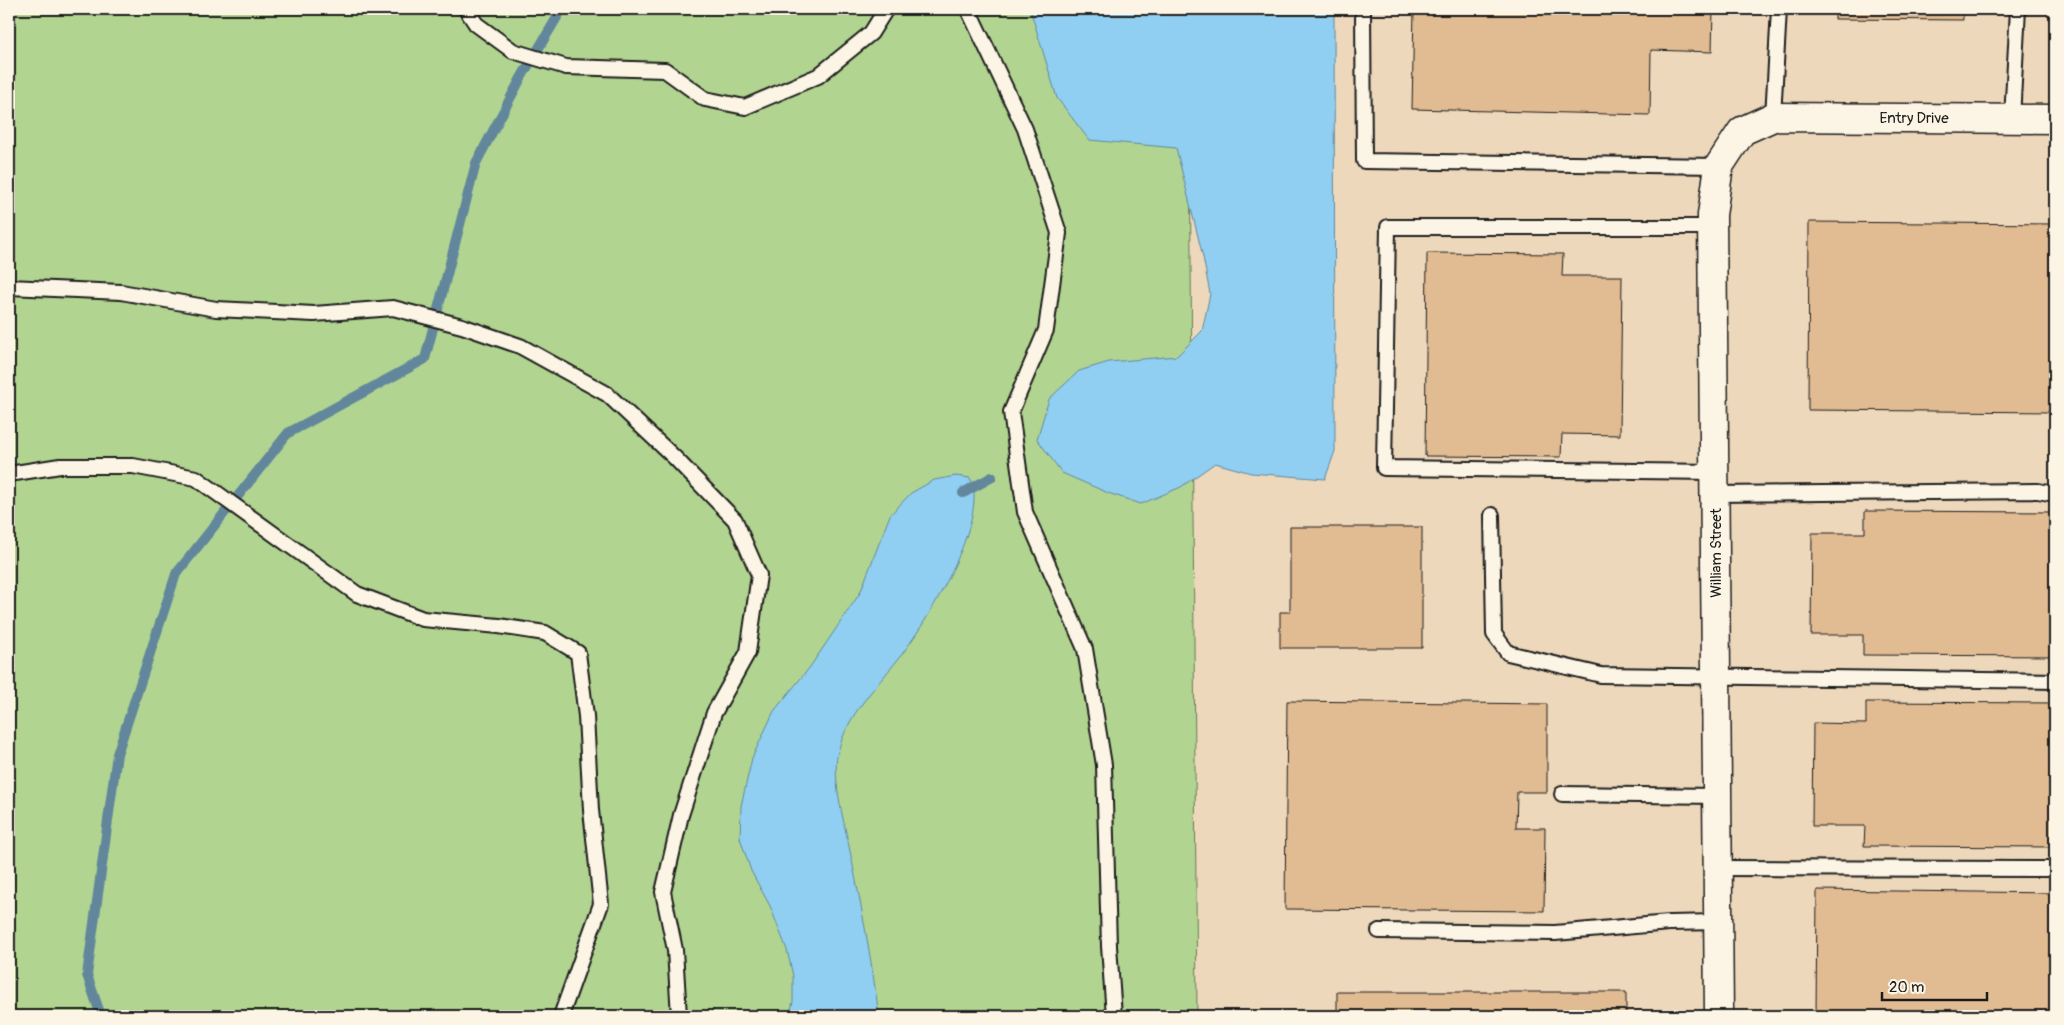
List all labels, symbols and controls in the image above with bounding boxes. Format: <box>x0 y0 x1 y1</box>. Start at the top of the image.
street label: Entry Drive <box>1879 109 1949 128</box>
street label: William Street <box>1707 507 1726 598</box>
scale bar <box>1882 970 1986 1002</box>
text: 20 m <box>1889 978 1924 997</box>

